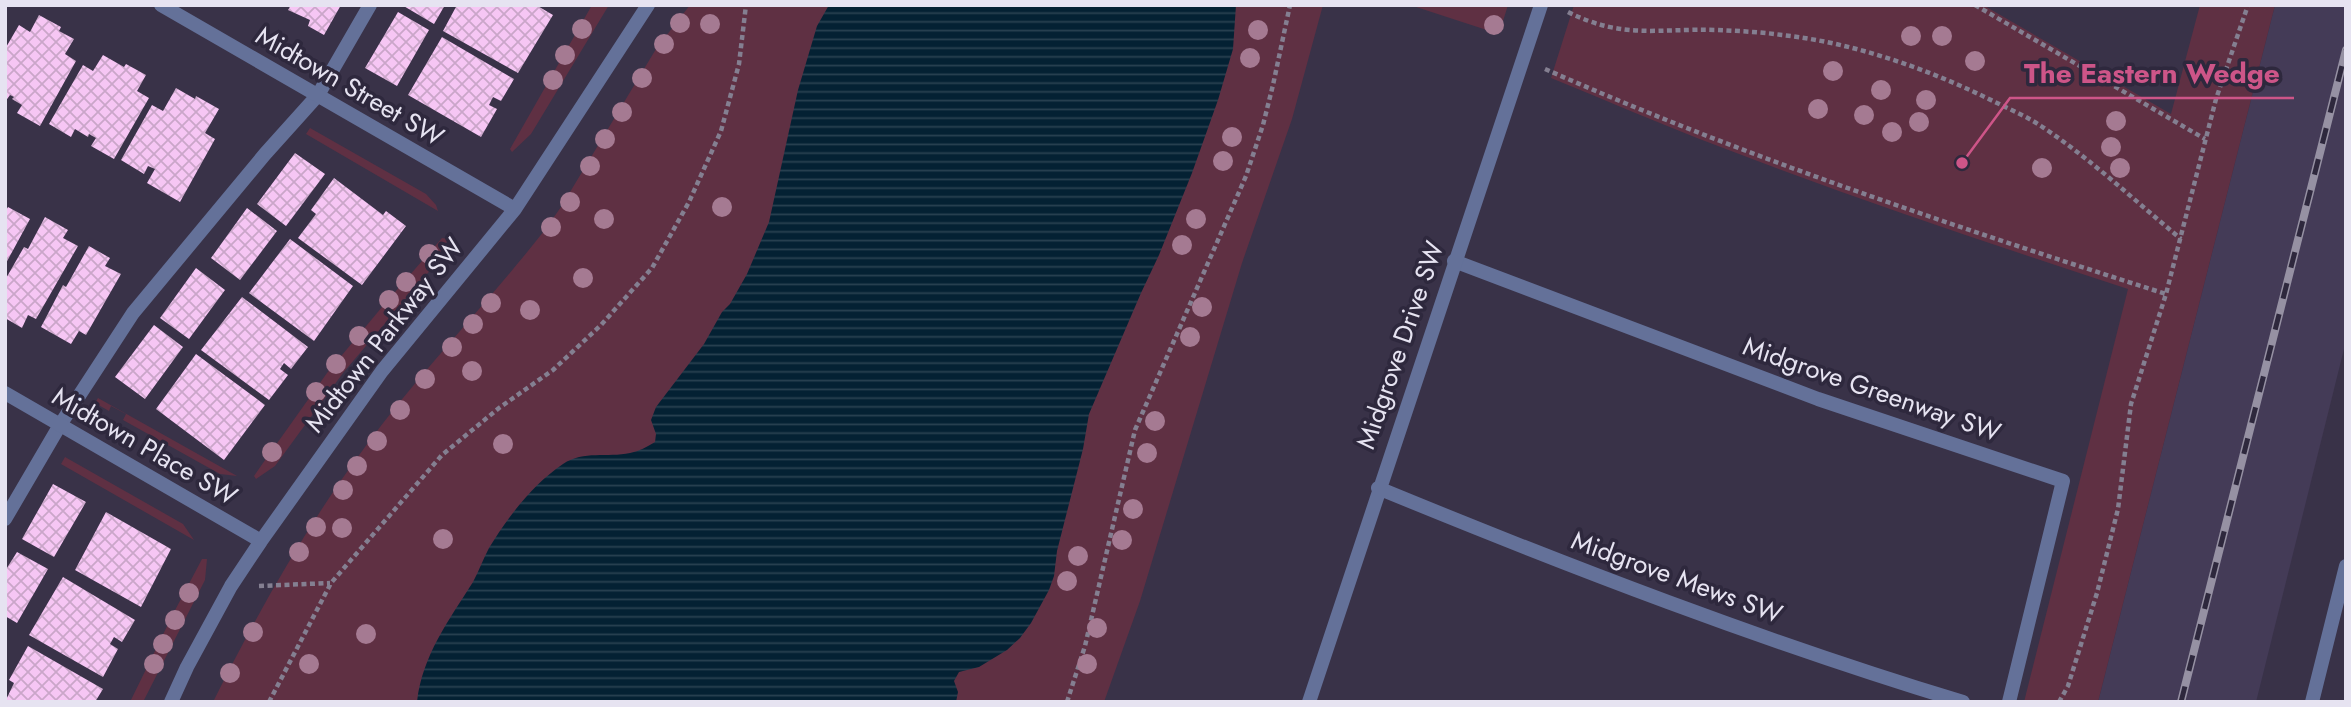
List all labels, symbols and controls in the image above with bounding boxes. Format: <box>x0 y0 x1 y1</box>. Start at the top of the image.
street label: Midtown Street SW <box>249 17 451 155</box>
callout: The Eastern Wedge <box>2010 49 2294 98</box>
text: The Eastern Wedge <box>2024 53 2280 94</box>
street label: Midtown Parkway SW <box>296 229 472 440</box>
street label: Midgrove Drive SW <box>1347 236 1453 454</box>
street label: Midgrove Greenway SW <box>1738 327 2006 451</box>
street label: Midtown Place SW <box>45 378 245 515</box>
street label: Midgrove Mews SW <box>1566 521 1788 633</box>

